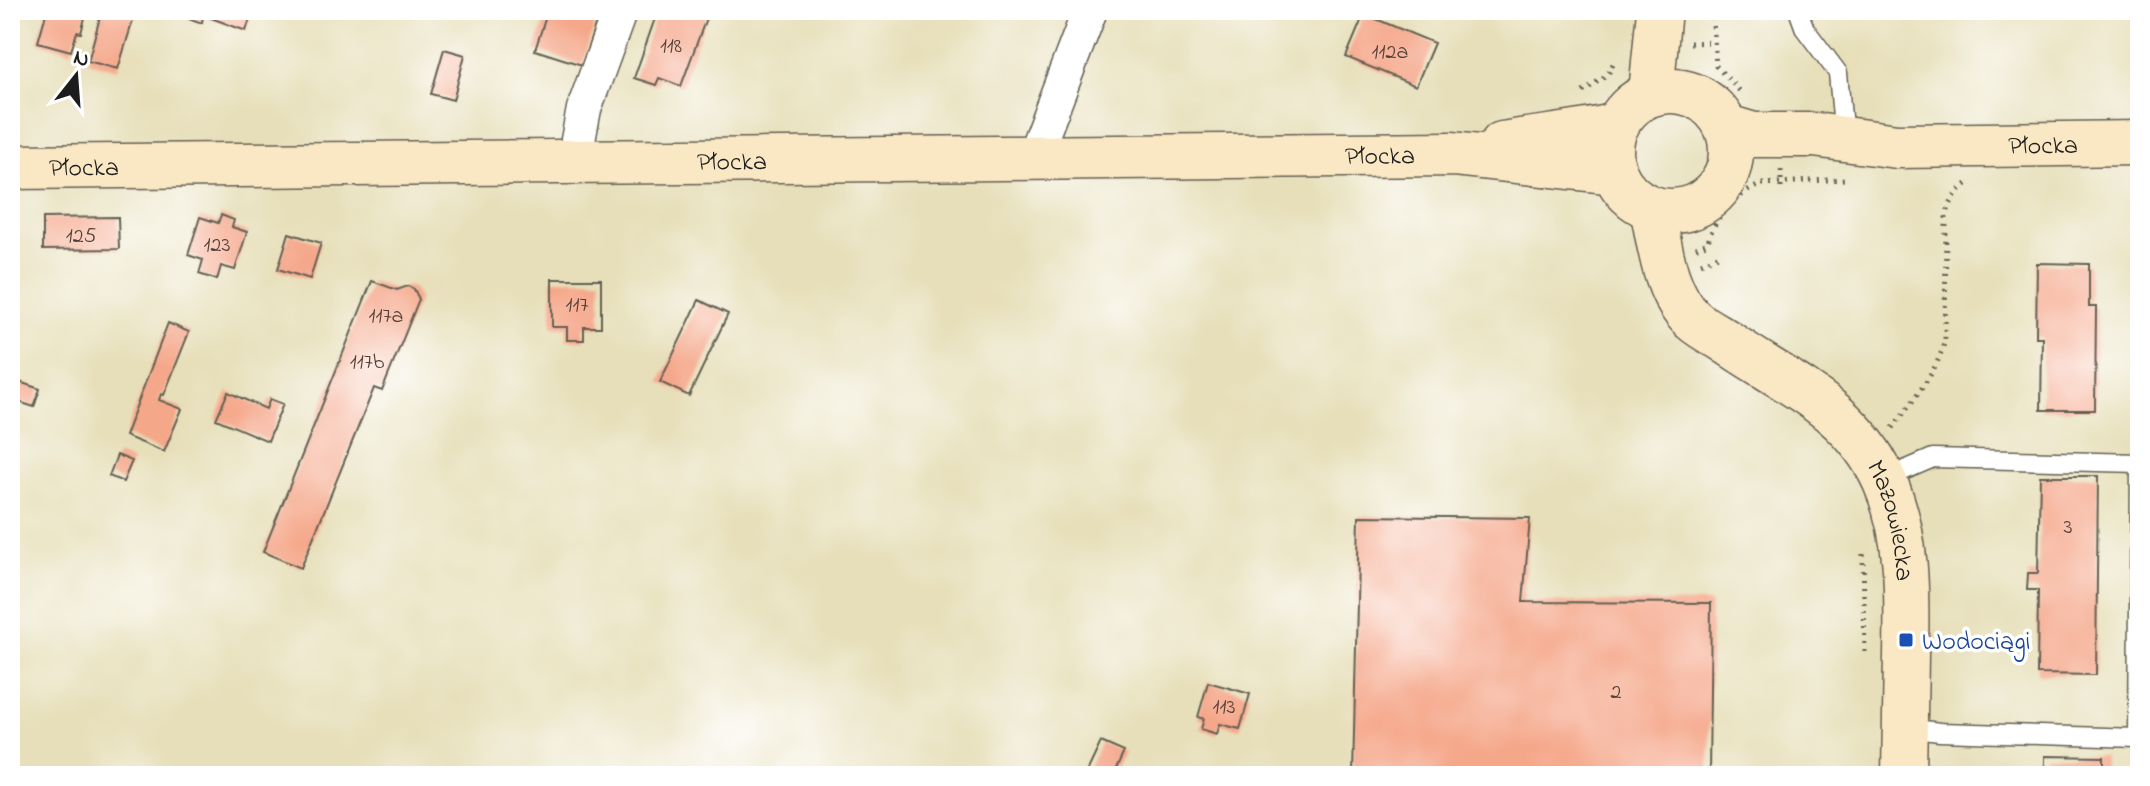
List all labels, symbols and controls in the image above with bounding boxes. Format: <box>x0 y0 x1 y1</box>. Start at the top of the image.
house number: 118 <box>660 31 682 63</box>
north arrow <box>36 36 116 116</box>
house number: 112a <box>1372 37 1408 69</box>
text: N <box>69 42 93 77</box>
street label: Płocka <box>2008 128 2078 167</box>
street label: Płocka <box>1345 138 1415 177</box>
street label: Płocka <box>697 144 767 183</box>
street label: Płocka <box>49 150 119 189</box>
house number: 125 <box>66 221 96 253</box>
house number: 123 <box>203 230 231 262</box>
house number: 117 <box>565 290 589 322</box>
house number: 117a <box>369 301 403 333</box>
house number: 117b <box>350 347 385 379</box>
street label: Mazowiecka <box>1855 454 1922 582</box>
house number: 3 <box>2063 512 2073 544</box>
place label: Wodociągi <box>1922 624 2030 662</box>
marker: Wodociągi <box>1897 631 1915 649</box>
house number: 2 <box>1611 677 1622 709</box>
house number: 113 <box>1212 692 1236 724</box>

